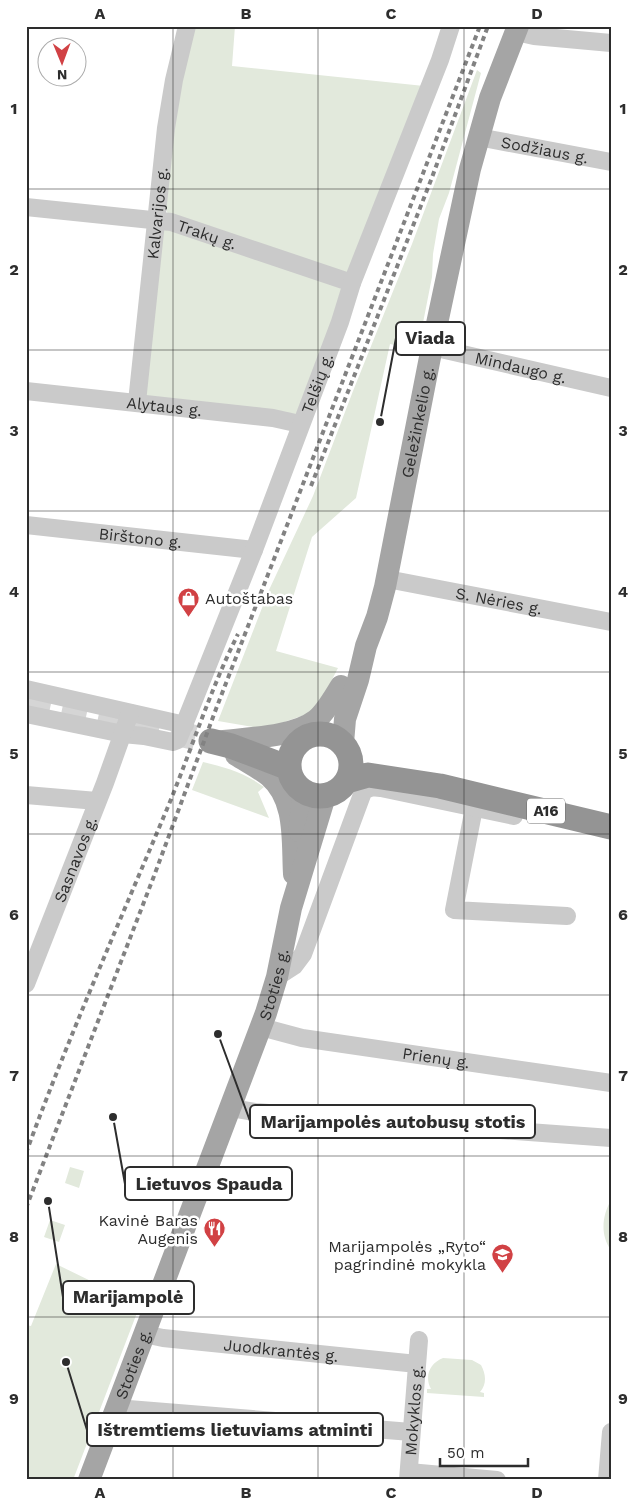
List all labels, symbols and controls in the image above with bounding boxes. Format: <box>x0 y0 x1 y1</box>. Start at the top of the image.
text: A <box>95 4 106 23</box>
text: B <box>241 4 252 23</box>
text: C <box>386 4 397 23</box>
text: D <box>531 4 543 23</box>
north arrow <box>38 38 88 88</box>
text: N <box>57 67 68 83</box>
text: 1 <box>11 99 17 118</box>
text: 1 <box>620 99 626 118</box>
street label: Sodžiaus g. <box>500 132 590 167</box>
street label: Kalvarijos g. <box>143 166 171 260</box>
street label: Trakų g. <box>175 215 239 253</box>
text: 2 <box>9 260 19 279</box>
text: 2 <box>618 260 628 279</box>
callout: Viada <box>396 322 465 355</box>
text: Viada <box>405 327 455 348</box>
street label: Mindaugo g. <box>473 348 568 387</box>
street label: Telšių g. <box>297 350 337 416</box>
street label: Geležinkelio g. <box>397 365 437 479</box>
street label: Alytaus g. <box>126 393 203 420</box>
text: 3 <box>9 421 19 440</box>
text: 3 <box>618 421 628 440</box>
street label: Birštono g. <box>98 524 183 552</box>
text: 4 <box>9 582 19 601</box>
text: 4 <box>618 582 628 601</box>
street label: S. Nėries g. <box>454 583 544 618</box>
shop icon: Autoštabas <box>177 586 201 617</box>
place label: Autoštabas <box>205 589 293 608</box>
text: 5 <box>9 744 19 763</box>
text: 5 <box>618 744 628 763</box>
road number: A16 <box>527 798 565 824</box>
street label: Sasnavos g. <box>50 813 100 905</box>
text: 6 <box>9 905 19 924</box>
text: 6 <box>618 905 628 924</box>
street label: Stoties g. <box>255 947 292 1023</box>
street label: Prienų g. <box>401 1043 471 1072</box>
text: 7 <box>9 1066 19 1085</box>
text: 7 <box>618 1066 628 1085</box>
callout: Marijampolės autobusų stotis <box>250 1105 535 1138</box>
text: Marijampolės autobusų stotis <box>261 1111 526 1132</box>
callout: Lietuvos Spauda <box>125 1167 292 1200</box>
text: Lietuvos Spauda <box>136 1173 283 1194</box>
place label: Kavinė Baras Augenis <box>98 1211 198 1248</box>
restaurant icon: Kavinė Baras Augenis <box>202 1217 226 1248</box>
text: 8 <box>9 1227 19 1246</box>
text: 8 <box>618 1227 628 1246</box>
place label: Marijampolės „Ryto“ pagrindinė mokykla <box>328 1237 486 1274</box>
school or university icon: Marijampolės „Ryto“ pagrindinė mokykla <box>490 1243 514 1274</box>
callout: Marijampolė <box>63 1281 194 1314</box>
text: Marijampolė <box>73 1286 183 1307</box>
street label: Stoties g. <box>111 1326 155 1402</box>
street label: Juodkrantės g. <box>223 1335 339 1365</box>
street label: Mokyklos g. <box>400 1364 427 1456</box>
text: 9 <box>9 1389 19 1408</box>
text: 9 <box>618 1389 628 1408</box>
callout: Ištremtiems lietuviams atminti <box>87 1413 383 1446</box>
text: Ištremtiems lietuviams atminti <box>97 1419 373 1440</box>
scale bar <box>440 1436 527 1468</box>
text: 50 m <box>447 1444 484 1462</box>
text: A <box>95 1483 106 1502</box>
text: B <box>241 1483 252 1502</box>
text: C <box>386 1483 397 1502</box>
text: D <box>531 1483 543 1502</box>

